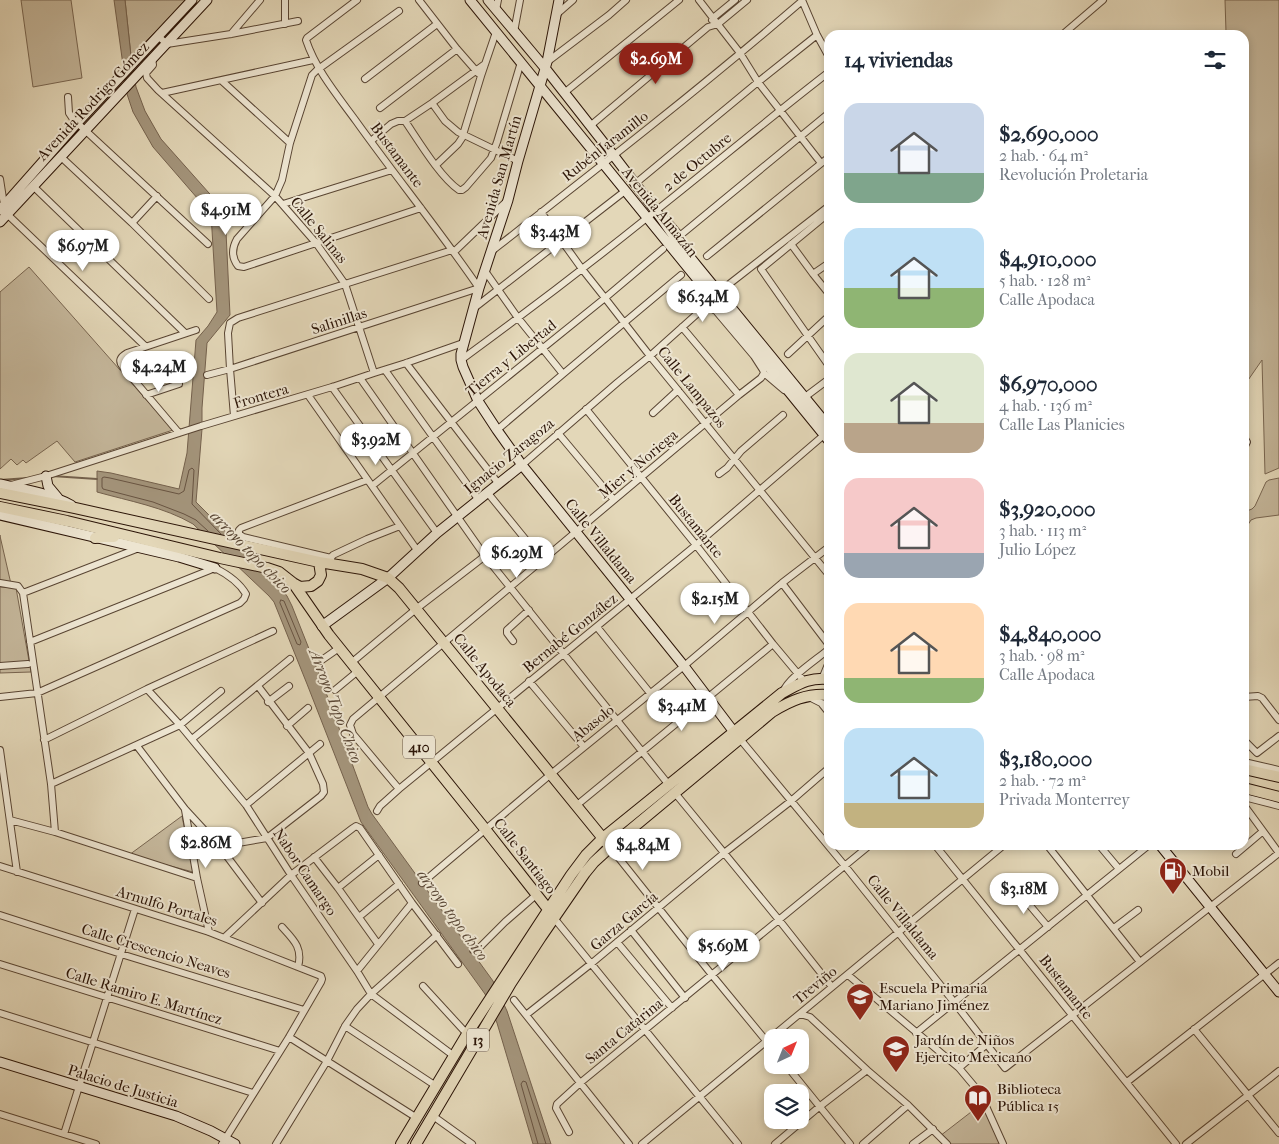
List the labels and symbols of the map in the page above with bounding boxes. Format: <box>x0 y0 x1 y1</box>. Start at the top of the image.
street label: Avenida Rodrigo Gómez <box>33 38 153 165</box>
pin: $2.69M <box>615 42 697 85</box>
street label: Rubén Jaramillo <box>558 106 652 185</box>
street label: Avenida San Martín <box>472 113 525 242</box>
street label: Bustamante <box>367 119 428 192</box>
street label: 2 de Octubre <box>659 128 736 195</box>
street label: Avenida Almazán <box>617 162 702 261</box>
street label: Calle Salinas <box>287 193 352 267</box>
pin: $4.91M <box>185 194 267 236</box>
pin: $3.43M <box>514 216 596 258</box>
pin: $6.97M <box>42 230 124 272</box>
pin: $6.34M <box>662 280 744 323</box>
street label: Salinillas <box>309 303 369 338</box>
street label: Tierra y Libertad <box>462 315 561 400</box>
street label: Calle Lampazos <box>654 343 731 432</box>
pin: $4.24M <box>118 350 200 393</box>
street label: Frontera <box>231 379 292 412</box>
street label: Ignacio Zaragoza <box>460 413 559 498</box>
pin: $3.92M <box>335 424 417 466</box>
street label: Mier y Noriega <box>595 425 682 502</box>
street label: Bustamante <box>665 490 728 562</box>
street label: Calle Villaldama <box>561 495 641 588</box>
water label: arroyo topo chico <box>207 506 296 598</box>
pin: $6.29M <box>476 536 558 579</box>
pin: $2.15M <box>674 582 756 625</box>
street label: Bernabé González <box>519 589 621 677</box>
street label: Calle Apodaca <box>450 629 521 711</box>
water label: Arroyo Topo Chico <box>305 644 367 766</box>
pin: $3.41M <box>641 690 723 732</box>
street label: Abasolo <box>567 700 618 746</box>
road number: 410 <box>403 736 435 759</box>
street label: Calle Santiago <box>490 814 560 898</box>
street label: Nabor Camargo <box>269 825 341 919</box>
pin: $2.86M <box>165 826 247 869</box>
pin: $4.84M <box>602 828 684 871</box>
fuel station icon: Mobil <box>1158 856 1188 895</box>
place label: Mobil <box>1192 862 1229 880</box>
water label: arroyo topo chico <box>414 866 493 965</box>
street label: Calle Villaldama <box>863 871 943 964</box>
pin: $3.18M <box>983 872 1065 915</box>
street label: Arnulfo Portales <box>113 882 220 930</box>
street label: Garza García <box>587 887 662 954</box>
street label: Calle Crescencio Neaves <box>79 920 233 982</box>
pin: $5.69M <box>682 930 764 972</box>
street label: Bustamante <box>1035 951 1097 1023</box>
street label: Treviño <box>790 962 841 1008</box>
street label: Calle Ramiro E. Martínez <box>64 964 225 1029</box>
place label: Escuela Primaria Mariano Jiménez <box>879 979 990 1014</box>
school or university icon: Escuela Primaria Mariano Jiménez <box>845 982 875 1021</box>
street label: Santa Catarina <box>582 994 667 1068</box>
road number: 13 <box>467 1028 489 1052</box>
north arrow <box>764 1029 809 1074</box>
place label: Jardín de Niños Ejercito Mexicano <box>914 1031 1032 1066</box>
school or university icon: Jardín de Niños Ejercito Mexicano <box>881 1034 911 1073</box>
street label: Palacio de Justicia <box>66 1061 181 1112</box>
place label: Biblioteca Pública 15 <box>997 1080 1062 1115</box>
library icon: Biblioteca Pública 15 <box>963 1083 993 1122</box>

